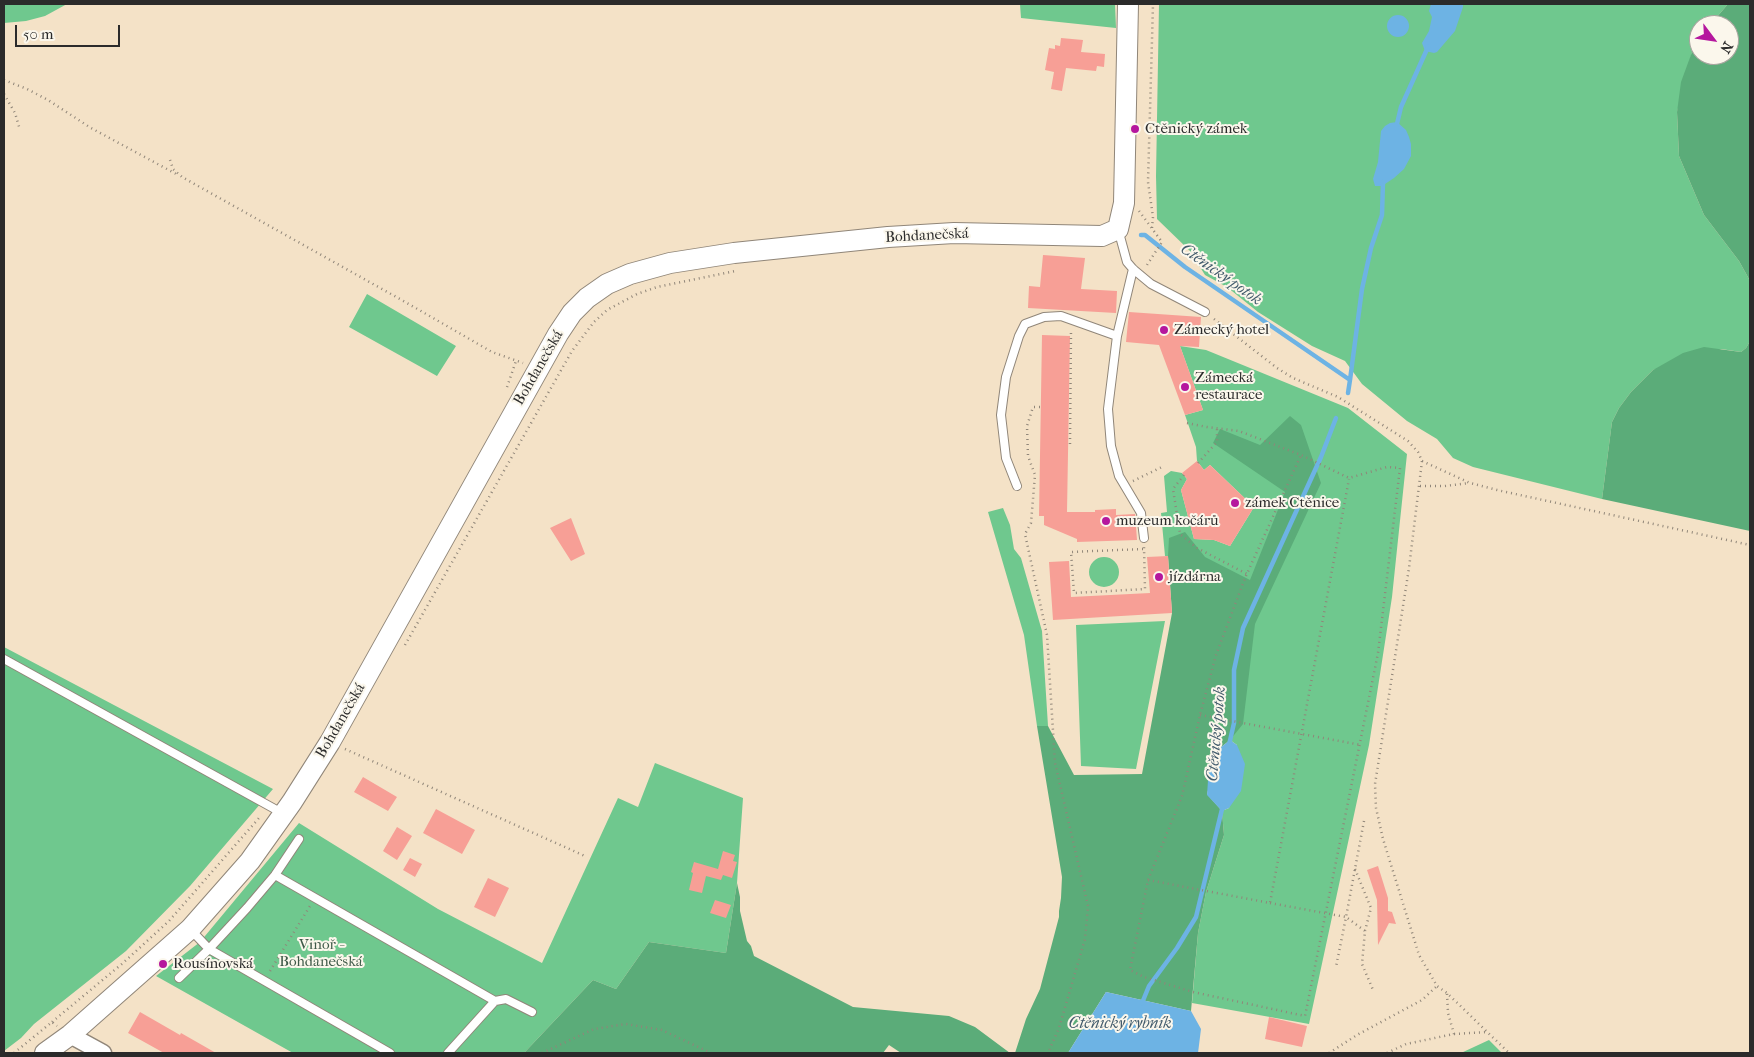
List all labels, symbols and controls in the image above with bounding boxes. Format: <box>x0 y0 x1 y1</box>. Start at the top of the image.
scale bar <box>18 15 122 47</box>
north arrow <box>1689 15 1739 65</box>
text: 50 m <box>23 25 53 43</box>
text: N <box>1716 39 1736 56</box>
place label: Ctěnický zámek <box>1145 120 1247 138</box>
marker: Ctěnický zámek <box>1129 123 1141 135</box>
street label: Bohdanečská <box>885 225 969 247</box>
water label: Ctěnický potok <box>1176 240 1266 310</box>
place label: Zámecký hotel <box>1174 321 1269 339</box>
marker: Zámecký hotel <box>1158 324 1170 336</box>
street label: Bohdanečská <box>510 327 568 409</box>
place label: Zámecká restaurace <box>1195 369 1262 404</box>
marker: Zámecká restaurace <box>1179 381 1191 393</box>
place label: zámek Ctěnice <box>1245 494 1339 512</box>
marker: zámek Ctěnice <box>1229 497 1241 509</box>
place label: muzeum kočárů <box>1116 512 1219 530</box>
marker: muzeum kočárů <box>1100 515 1112 527</box>
place label: jízdárna <box>1169 568 1221 586</box>
marker: jízdárna <box>1153 571 1165 583</box>
street label: Bohdanečská <box>312 680 370 762</box>
water label: Ctěnický potok <box>1203 686 1231 782</box>
park label: Vinoř - Bohdanečská <box>279 936 363 971</box>
place label: Rousínovská <box>173 955 253 973</box>
marker: Rousínovská <box>157 958 169 970</box>
water label: Ctěnický rybník <box>1068 1014 1172 1034</box>

